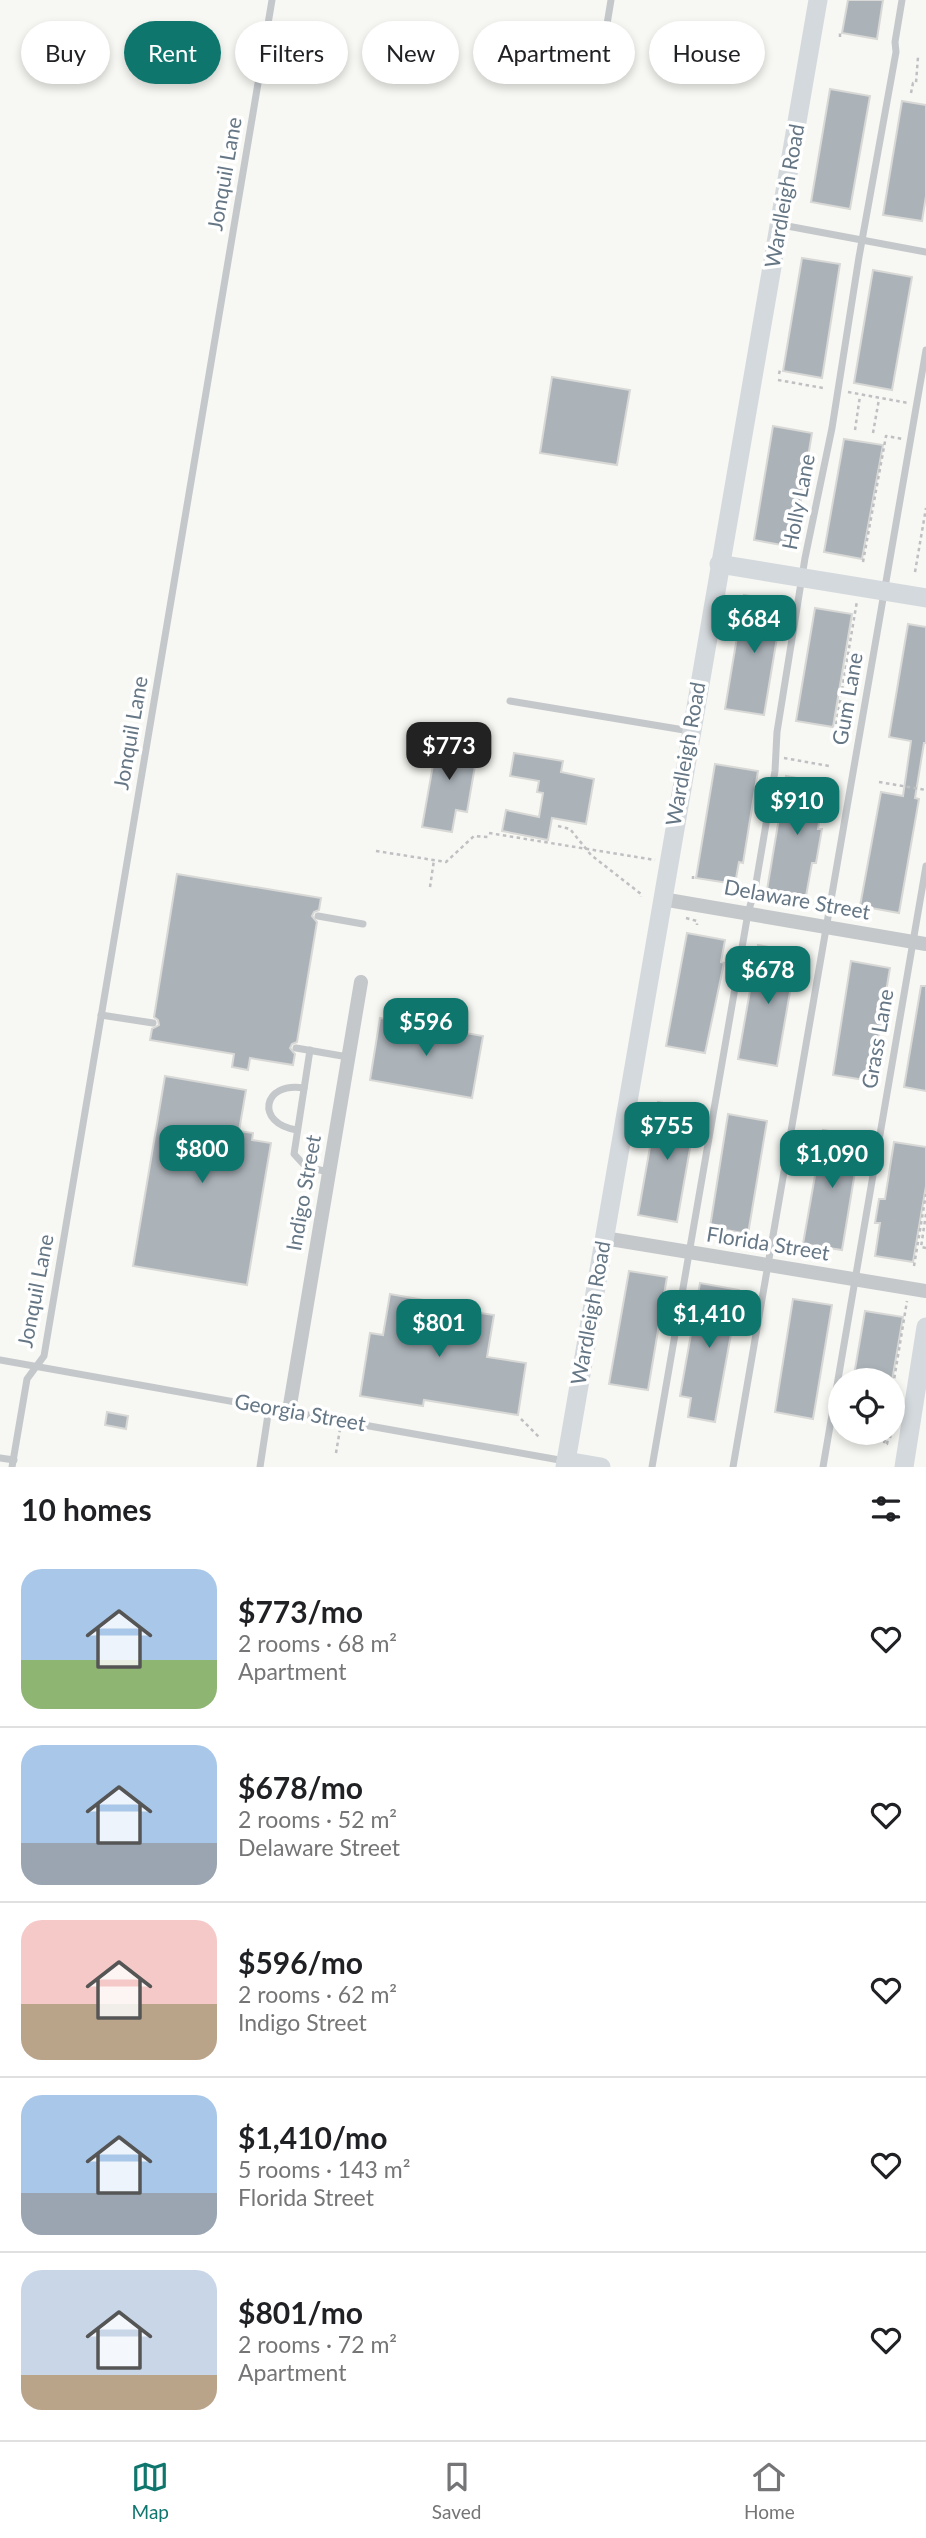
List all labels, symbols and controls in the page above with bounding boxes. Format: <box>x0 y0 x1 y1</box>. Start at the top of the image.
chip: Buy <box>21 21 110 84</box>
chip: Rent <box>124 21 221 84</box>
chip: Filters <box>235 21 348 84</box>
chip: New <box>362 21 459 84</box>
chip: Apartment <box>473 21 635 84</box>
chip: House <box>649 21 765 84</box>
street label: Jonquil Lane <box>201 115 246 233</box>
street label: Wardleigh Road <box>759 122 808 270</box>
street label: Holly Lane <box>776 452 819 552</box>
pin: $684 <box>713 596 795 655</box>
text: $684 <box>727 604 781 632</box>
street label: Gum Lane <box>826 651 867 747</box>
street label: Jonquil Lane <box>107 674 152 792</box>
street label: Wardleigh Road <box>660 680 709 828</box>
pin: $773 <box>408 722 490 782</box>
text: $773 <box>422 731 476 759</box>
pin: $910 <box>756 778 838 837</box>
text: $910 <box>770 786 824 814</box>
street label: Delaware Street <box>722 873 873 924</box>
pin: $678 <box>727 946 809 1006</box>
text: $678 <box>741 955 795 983</box>
street label: Grass Lane <box>855 987 898 1090</box>
pin: $596 <box>385 998 467 1058</box>
text: $596 <box>399 1007 453 1035</box>
pin: $755 <box>626 1102 708 1162</box>
text: $755 <box>640 1111 694 1139</box>
pin: $800 <box>161 1126 243 1185</box>
pin: $1,090 <box>775 1130 889 1190</box>
street label: Indigo Street <box>280 1132 325 1253</box>
text: $800 <box>175 1134 229 1162</box>
text: $1,090 <box>796 1139 868 1167</box>
street label: Florida Street <box>705 1220 832 1265</box>
street label: Jonquil Lane <box>11 1232 58 1350</box>
street label: Wardleigh Road <box>565 1239 614 1387</box>
pin: $1,410 <box>652 1290 766 1350</box>
text: $1,410 <box>673 1299 745 1327</box>
pin: $801 <box>398 1300 480 1359</box>
text: $801 <box>412 1308 466 1336</box>
map controls <box>828 1368 905 1445</box>
button: locate <box>828 1368 905 1445</box>
street label: Georgia Street <box>233 1388 368 1435</box>
icon: filters <box>867 1490 905 1528</box>
text: 10 homes <box>21 1491 152 1527</box>
text: $773/mo <box>238 1593 363 1629</box>
icon: home <box>77 1597 161 1681</box>
icon: heart <box>867 1620 905 1658</box>
text: 2 rooms · 68 m² <box>238 1629 397 1657</box>
text: Apartment <box>238 1657 346 1685</box>
text: $678/mo <box>238 1769 363 1805</box>
icon: home <box>77 1773 161 1857</box>
icon: heart <box>867 1796 905 1834</box>
text: 2 rooms · 52 m² <box>238 1805 397 1833</box>
text: Delaware Street <box>238 1833 400 1861</box>
text: $596/mo <box>238 1944 363 1980</box>
icon: home <box>77 1948 161 2032</box>
icon: heart <box>867 1971 905 2009</box>
text: 2 rooms · 62 m² <box>238 1980 397 2008</box>
text: Indigo Street <box>238 2008 367 2036</box>
text: $1,410/mo <box>238 2119 387 2155</box>
icon: home <box>77 2123 161 2207</box>
icon: heart <box>867 2146 905 2184</box>
text: 5 rooms · 143 m² <box>238 2155 410 2183</box>
text: Florida Street <box>238 2183 374 2211</box>
text: $801/mo <box>238 2294 363 2330</box>
icon: home <box>77 2298 161 2382</box>
icon: heart <box>867 2321 905 2359</box>
text: 2 rooms · 72 m² <box>238 2330 397 2358</box>
text: Apartment <box>238 2358 346 2386</box>
tab: Map <box>131 2458 169 2523</box>
tab: Saved <box>432 2458 481 2523</box>
tab: Home <box>744 2458 795 2523</box>

